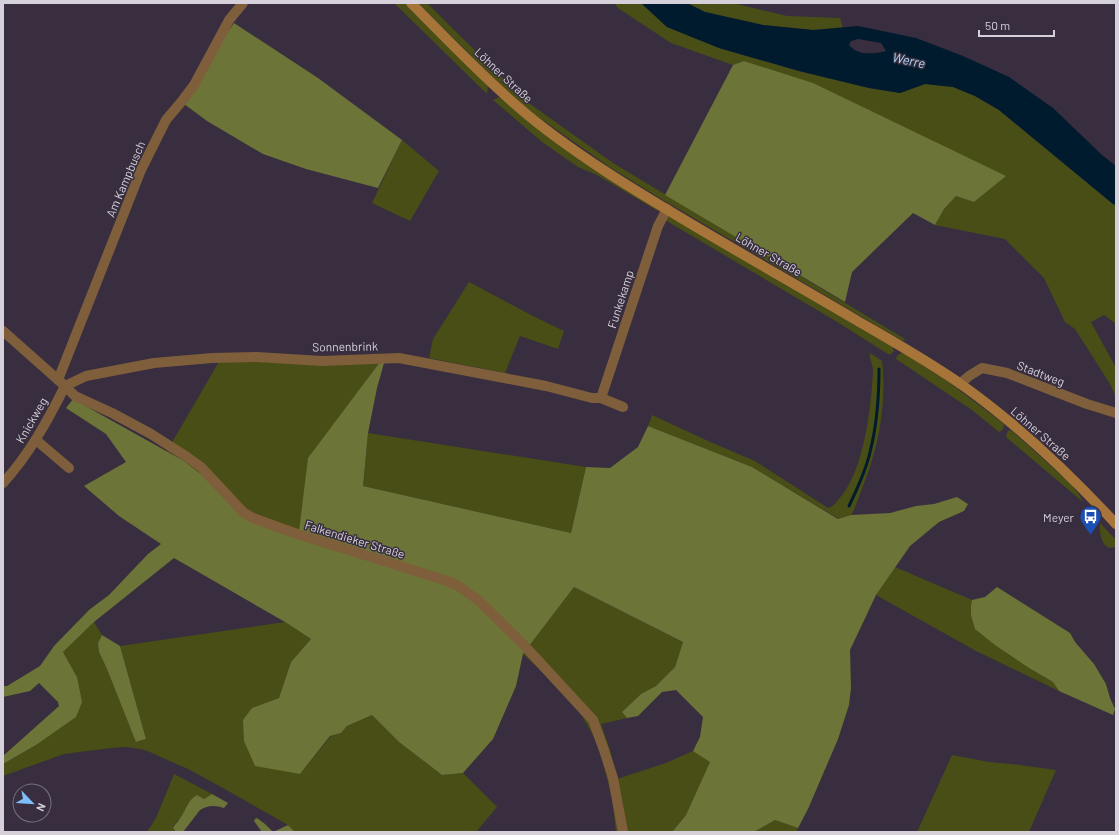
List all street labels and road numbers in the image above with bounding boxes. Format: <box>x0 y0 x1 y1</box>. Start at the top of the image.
street label: Löhner Straße <box>472 45 536 105</box>
street label: Am Kampbusch <box>103 139 147 219</box>
street label: Löhner Straße <box>733 229 805 279</box>
street label: Funkekamp <box>604 268 636 330</box>
street label: Sonnenbrink <box>312 338 378 354</box>
street label: Stadtweg <box>1015 358 1067 388</box>
street label: Knickweg <box>12 395 50 445</box>
street label: Löhner Straße <box>1008 403 1074 463</box>
street label: Falkendieker Straße <box>303 517 407 561</box>

